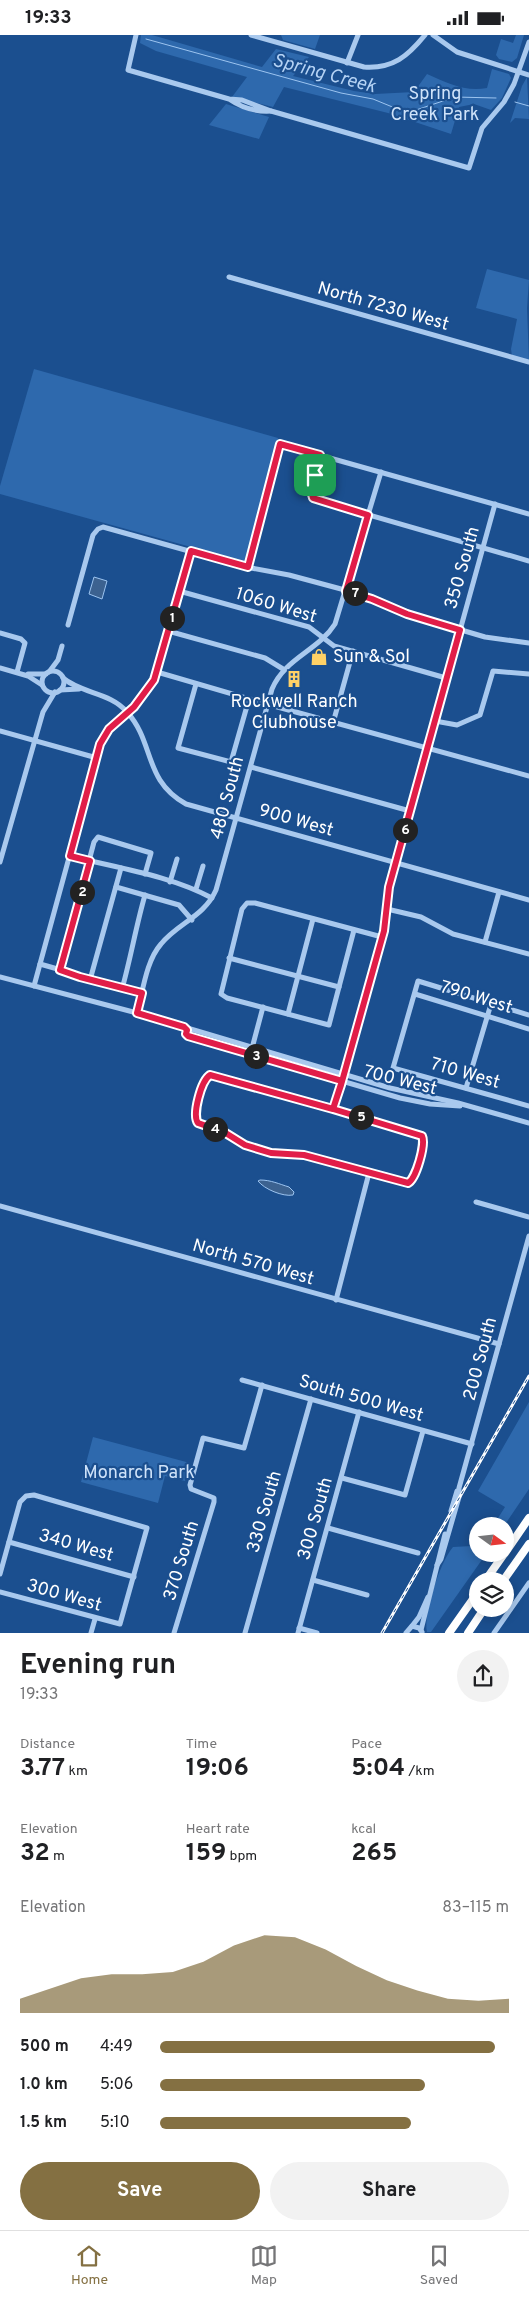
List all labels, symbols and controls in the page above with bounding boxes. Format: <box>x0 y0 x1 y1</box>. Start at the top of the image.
text: 19:33 <box>25 6 72 30</box>
water label: Spring Creek <box>270 49 379 99</box>
park label: Spring Creek Park <box>391 83 479 127</box>
street label: North 7230 West <box>315 277 451 337</box>
pin <box>294 454 336 496</box>
icon: arrive <box>301 461 329 489</box>
street label: 350 South <box>440 524 486 612</box>
pin: 7 <box>342 581 368 605</box>
street label: 1060 West <box>233 583 319 629</box>
text: 7 <box>352 585 359 602</box>
pin: 1 <box>160 605 184 631</box>
text: 1 <box>170 610 175 627</box>
place label: Sun & Sol <box>333 646 410 669</box>
shop icon: Sun & Sol <box>309 647 329 667</box>
building icon: Rockwell Ranch Clubhouse <box>284 669 304 689</box>
place label: Rockwell Ranch Clubhouse <box>230 691 358 735</box>
street label: 480 South <box>206 754 250 842</box>
street label: 900 West <box>256 799 336 843</box>
pin: 6 <box>392 817 418 843</box>
text: 6 <box>401 822 410 839</box>
pin: 2 <box>70 879 94 905</box>
text: 2 <box>78 884 87 901</box>
street label: 790 West <box>437 976 515 1020</box>
pin: 3 <box>244 1043 268 1069</box>
text: 3 <box>252 1048 261 1065</box>
street label: 710 West <box>428 1053 502 1095</box>
street label: 700 West <box>361 1061 439 1101</box>
pin: 5 <box>348 1105 374 1129</box>
text: 5 <box>357 1109 366 1126</box>
pin: 4 <box>202 1117 228 1141</box>
text: 4 <box>211 1121 220 1138</box>
street label: North 570 West <box>190 1235 316 1291</box>
street label: 200 South <box>459 1315 503 1403</box>
street label: South 500 West <box>296 1370 426 1428</box>
park label: Monarch Park <box>83 1462 195 1485</box>
street label: 330 South <box>242 1468 288 1556</box>
street label: 300 South <box>293 1475 339 1563</box>
north arrow <box>469 1517 514 1563</box>
map controls <box>469 1517 514 1617</box>
street label: 370 South <box>159 1518 205 1604</box>
street label: 340 West <box>36 1524 116 1568</box>
button: layers <box>469 1572 514 1617</box>
street label: 300 West <box>24 1574 104 1618</box>
text: Evening run <box>20 1648 176 1684</box>
button: share <box>457 1650 509 1702</box>
text: 19:33 <box>20 1685 58 1705</box>
text: Distance <box>20 1736 75 1753</box>
text: Time <box>186 1736 217 1753</box>
text: Pace <box>351 1736 382 1753</box>
text: 3.77 <box>20 1753 65 1785</box>
text: 19:06 <box>186 1753 249 1785</box>
text: 5:04 <box>351 1753 405 1785</box>
text: km <box>65 1763 88 1780</box>
text: /km <box>405 1763 435 1780</box>
text: Elevation <box>20 1821 78 1838</box>
text: Heart rate <box>186 1821 250 1838</box>
text: kcal <box>351 1821 376 1838</box>
text: 32 <box>20 1838 50 1870</box>
text: 159 <box>186 1838 226 1870</box>
text: 265 <box>351 1838 397 1870</box>
text: m <box>50 1848 65 1865</box>
text: bpm <box>226 1848 257 1865</box>
text: Elevation <box>20 1898 86 1918</box>
text: 83–115 m <box>442 1898 509 1918</box>
text: 500 m <box>20 2037 69 2057</box>
text: 4:49 <box>100 2037 133 2057</box>
text: 1.0 km <box>20 2075 68 2095</box>
text: 5:06 <box>100 2075 133 2095</box>
text: 1.5 km <box>20 2113 67 2133</box>
text: 5:10 <box>100 2113 130 2133</box>
button: Save <box>20 2162 260 2220</box>
button: Share <box>270 2162 509 2220</box>
tab: Home <box>71 2242 108 2289</box>
tab: Map <box>250 2242 278 2289</box>
tab: Saved <box>420 2242 458 2289</box>

